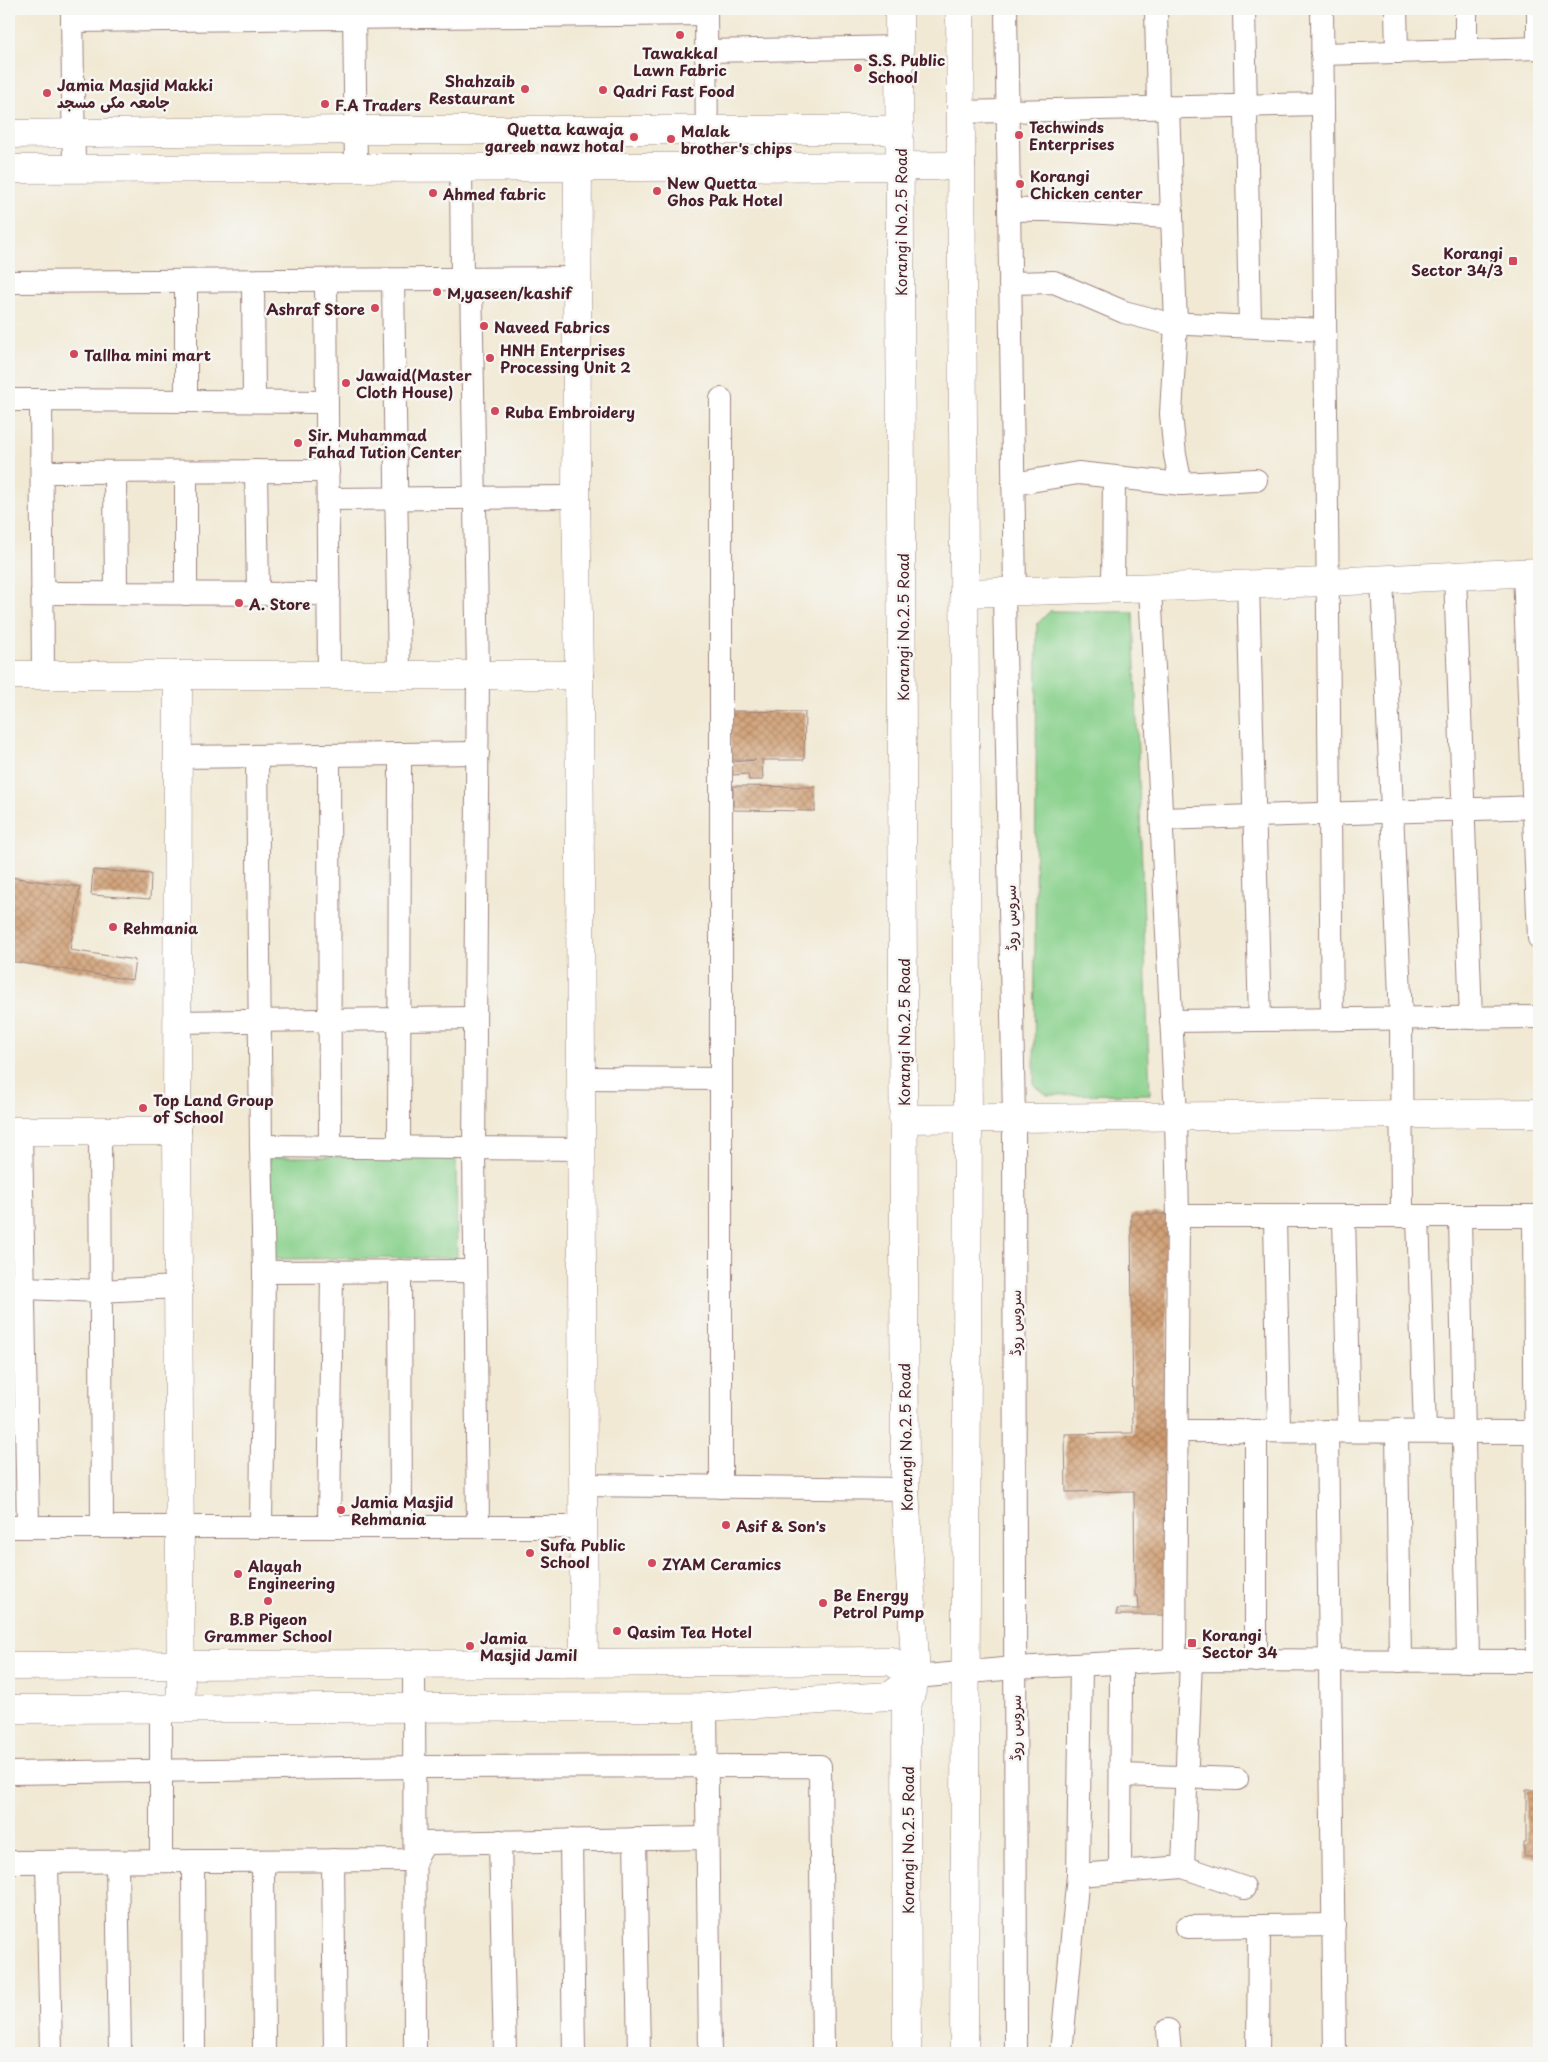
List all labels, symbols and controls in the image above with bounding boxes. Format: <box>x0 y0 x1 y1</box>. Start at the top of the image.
marker: Tawakkal Lawn Fabric <box>674 29 686 41</box>
place label: Tawakkal Lawn Fabric <box>633 41 727 81</box>
place label: S.S. Public School <box>868 48 945 88</box>
marker: S.S. Public School <box>852 62 864 74</box>
place label: Shahzaib Restaurant <box>429 69 515 109</box>
place label: Jamia Masjid Makki جامعہ مکی مسجد <box>57 73 213 113</box>
place label: Qadri Fast Food <box>613 79 735 102</box>
marker: Shahzaib Restaurant <box>519 83 531 95</box>
marker: Qadri Fast Food <box>597 84 609 96</box>
marker: Jamia Masjid Makki جامعہ مکی مسجد <box>41 87 53 99</box>
place label: F.A Traders <box>335 93 421 116</box>
marker: F.A Traders <box>319 98 331 110</box>
place label: Techwinds Enterprises <box>1029 115 1114 155</box>
place label: Quetta kawaja gareeb nawz hotal <box>485 117 625 157</box>
place label: Malak brother's chips <box>681 119 792 159</box>
marker: Techwinds Enterprises <box>1013 129 1025 141</box>
marker: Quetta kawaja gareeb nawz hotal <box>628 131 640 143</box>
marker: Malak brother's chips <box>665 133 677 145</box>
street label: Korangi No.2.5 Road <box>889 148 912 296</box>
place label: Korangi Chicken center <box>1030 164 1143 204</box>
place label: New Quetta Ghos Pak Hotel <box>667 171 782 211</box>
marker: Korangi Chicken center <box>1014 178 1026 190</box>
place label: Ahmed fabric <box>442 182 546 205</box>
marker: New Quetta Ghos Pak Hotel <box>651 185 663 197</box>
marker: Ahmed fabric <box>427 187 439 199</box>
place label: Korangi Sector 34/3 <box>1411 241 1503 281</box>
marker: Korangi Sector 34/3 <box>1507 255 1519 267</box>
place label: M,yaseen/kashif <box>447 281 573 304</box>
marker: M,yaseen/kashif <box>431 286 443 298</box>
place label: Ashraf Store <box>266 297 365 320</box>
marker: Ashraf Store <box>369 302 381 314</box>
place label: Naveed Fabrics <box>494 315 610 338</box>
marker: Naveed Fabrics <box>478 320 490 332</box>
place label: HNH Enterprises Processing Unit 2 <box>500 338 631 378</box>
place label: Tallha mini mart <box>84 343 211 366</box>
marker: Tallha mini mart <box>68 348 80 360</box>
marker: HNH Enterprises Processing Unit 2 <box>484 352 496 364</box>
place label: Jawaid(Master Cloth House) <box>356 363 472 403</box>
marker: Jawaid(Master Cloth House) <box>340 377 352 389</box>
place label: Ruba Embroidery <box>505 400 635 423</box>
marker: Ruba Embroidery <box>489 405 501 417</box>
place label: Sir. Muhammad Fahad Tution Center <box>308 423 462 463</box>
marker: Sir. Muhammad Fahad Tution Center <box>292 437 304 449</box>
street label: Korangi No.2.5 Road <box>891 553 914 701</box>
place label: A. Store <box>248 592 310 615</box>
marker: A. Store <box>233 597 245 609</box>
street label: سروس روڈ <box>998 884 1022 952</box>
place label: Rehmania <box>123 916 199 939</box>
marker: Rehmania <box>107 921 119 933</box>
street label: Korangi No.2.5 Road <box>892 958 915 1106</box>
place label: Top Land Group of School <box>153 1088 274 1128</box>
marker: Top Land Group of School <box>137 1102 149 1114</box>
street label: سروس روڈ <box>1003 1290 1026 1356</box>
street label: Korangi No.2.5 Road <box>892 1363 918 1511</box>
place label: Jamia Masjid Rehmania <box>351 1490 453 1530</box>
marker: Jamia Masjid Rehmania <box>335 1504 347 1516</box>
place label: Asif & Son's <box>736 1514 826 1537</box>
marker: Asif & Son's <box>720 1519 732 1531</box>
place label: Sufa Public School <box>540 1533 626 1573</box>
marker: Sufa Public School <box>524 1547 536 1559</box>
place label: ZYAM Ceramics <box>662 1552 781 1575</box>
place label: Alayah Engineering <box>247 1554 335 1594</box>
marker: ZYAM Ceramics <box>646 1557 658 1569</box>
marker: Alayah Engineering <box>232 1568 244 1580</box>
place label: Be Energy Petrol Pump <box>833 1583 924 1623</box>
marker: B.B Pigeon Grammer School <box>262 1595 274 1607</box>
marker: Be Energy Petrol Pump <box>817 1597 829 1609</box>
place label: B.B Pigeon Grammer School <box>204 1607 332 1647</box>
place label: Qasim Tea Hotel <box>627 1620 752 1643</box>
place label: Korangi Sector 34 <box>1202 1623 1278 1663</box>
marker: Qasim Tea Hotel <box>611 1625 623 1637</box>
place label: Jamia Masjid Jamil <box>480 1626 577 1666</box>
marker: Korangi Sector 34 <box>1186 1637 1198 1649</box>
marker: Jamia Masjid Jamil <box>464 1640 476 1652</box>
street label: سروس روڈ <box>1003 1695 1026 1761</box>
street label: Korangi No.2.5 Road <box>896 1766 919 1914</box>

